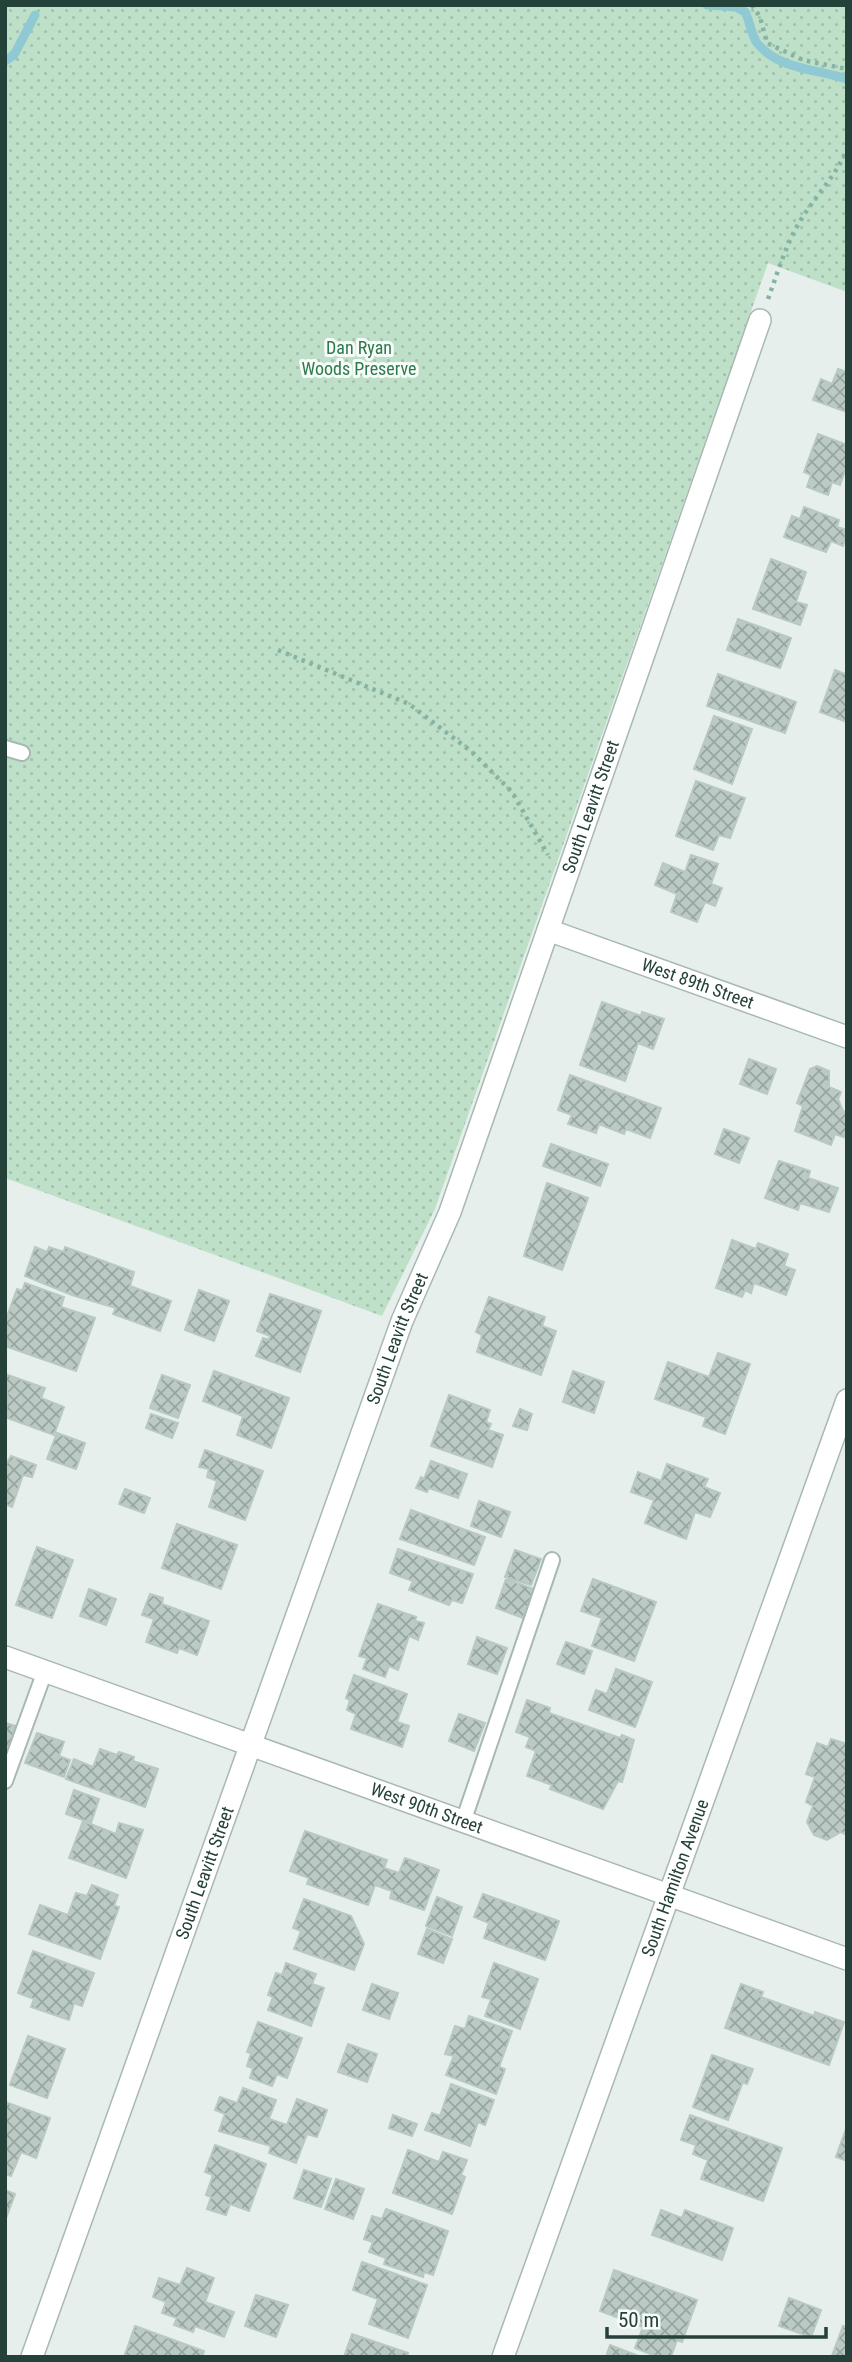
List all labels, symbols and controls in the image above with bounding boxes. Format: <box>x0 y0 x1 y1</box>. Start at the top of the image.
park label: Dan Ryan Woods Preserve <box>302 337 416 379</box>
street label: South Leavitt Street <box>557 737 623 876</box>
street label: West 89th Street <box>639 953 757 1013</box>
street label: South Leavitt Street <box>362 1269 432 1407</box>
street label: West 90th Street <box>368 1778 486 1838</box>
street label: South Hamilton Avenue <box>637 1796 713 1959</box>
street label: South Leavitt Street <box>171 1804 238 1942</box>
scale bar <box>607 2296 826 2340</box>
text: 50 m <box>618 2308 659 2332</box>

